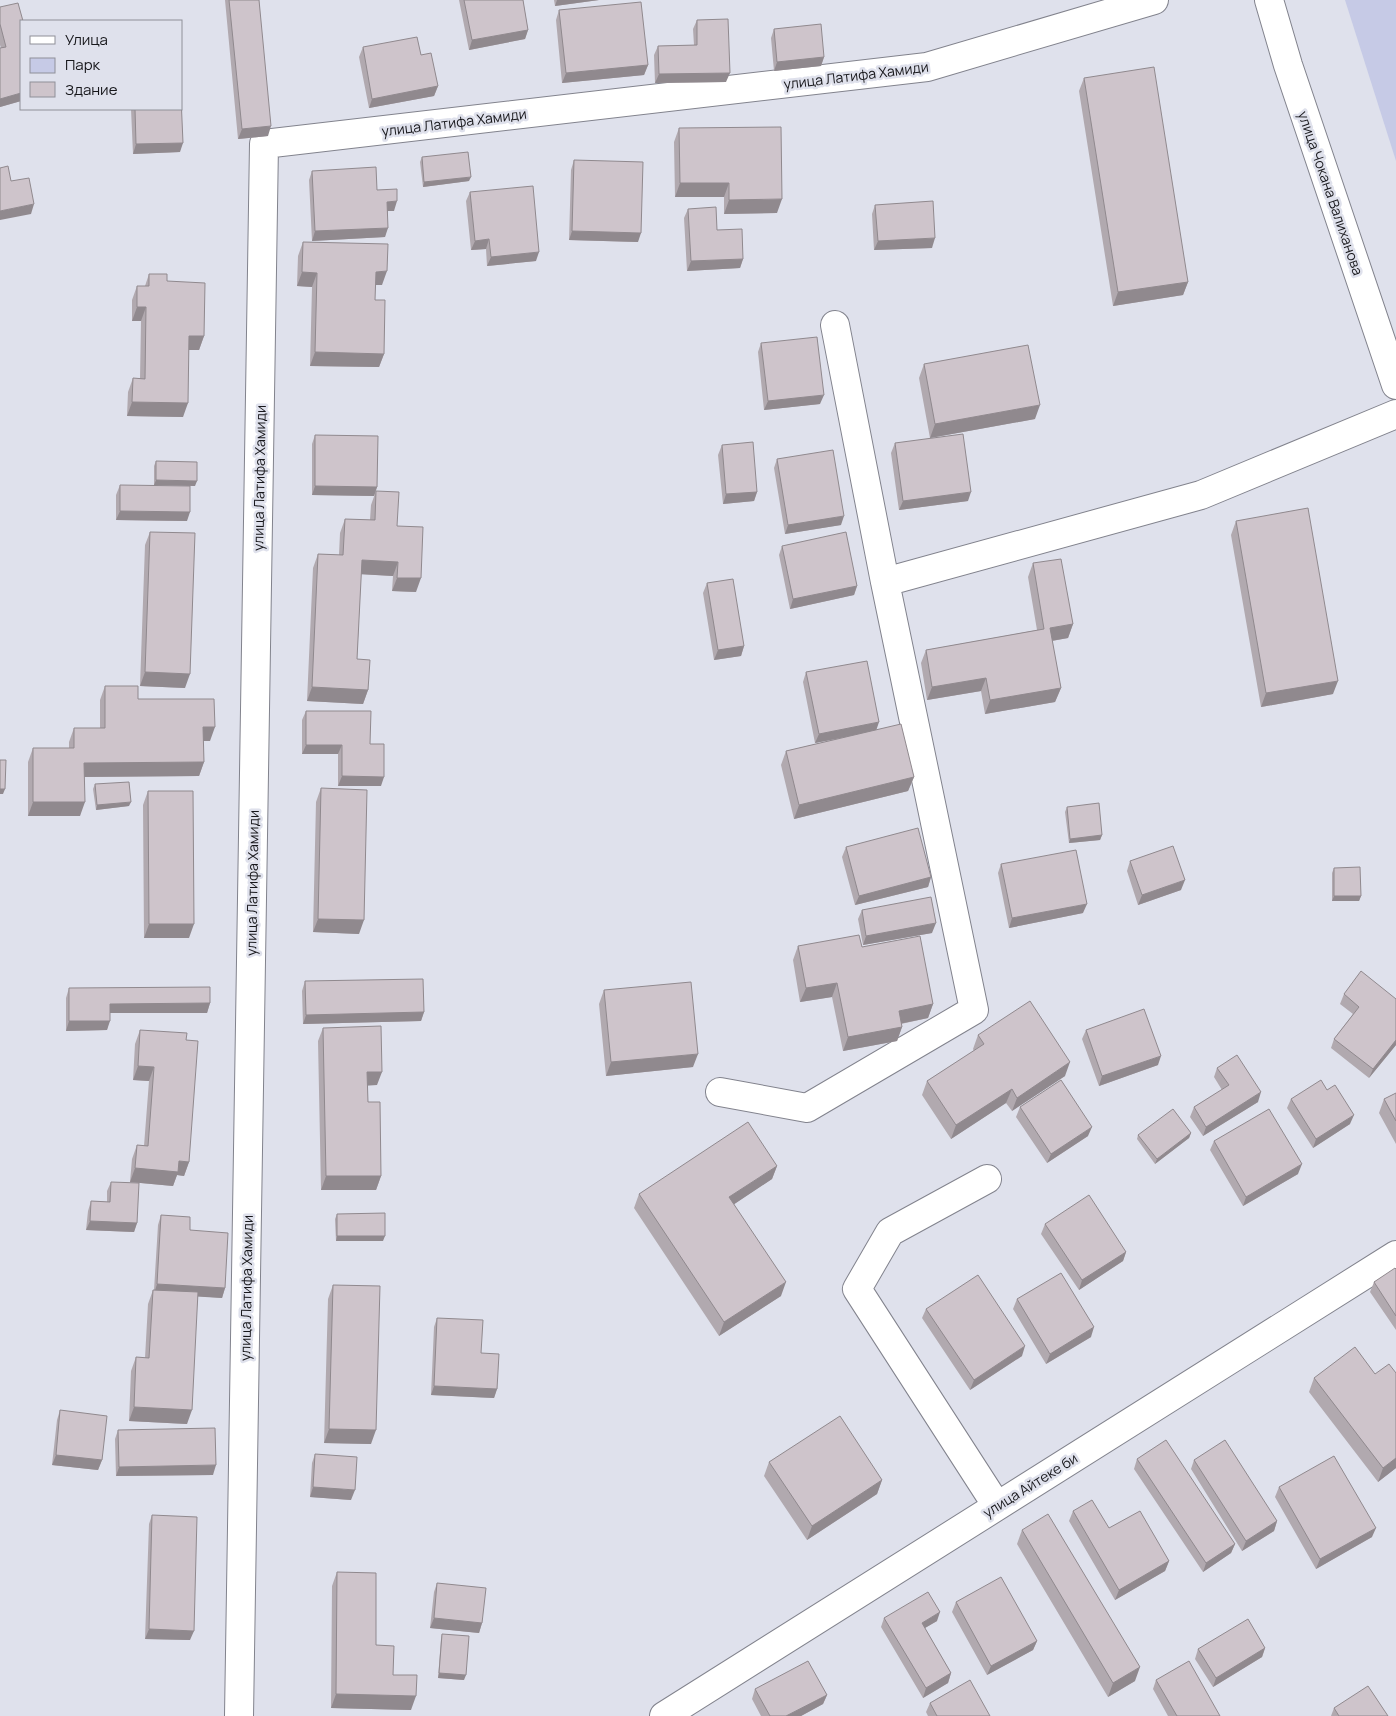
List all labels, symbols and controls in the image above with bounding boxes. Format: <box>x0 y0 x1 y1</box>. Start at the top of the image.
legend <box>20 20 182 110</box>
text: Улица <box>65 29 108 50</box>
text: Парк <box>65 54 101 75</box>
street label: улица Латифа Хамиди <box>782 57 930 93</box>
text: Здание <box>65 79 118 100</box>
street label: улица Латифа Хамиди <box>380 104 528 140</box>
street label: улица Чокана Валиханова <box>1294 108 1368 278</box>
street label: улица Латифа Хамиди <box>248 405 270 551</box>
street label: улица Латифа Хамиди <box>241 810 263 956</box>
street label: улица Латифа Хамиди <box>235 1215 257 1361</box>
street label: улица Айтеке би <box>979 1448 1081 1522</box>

